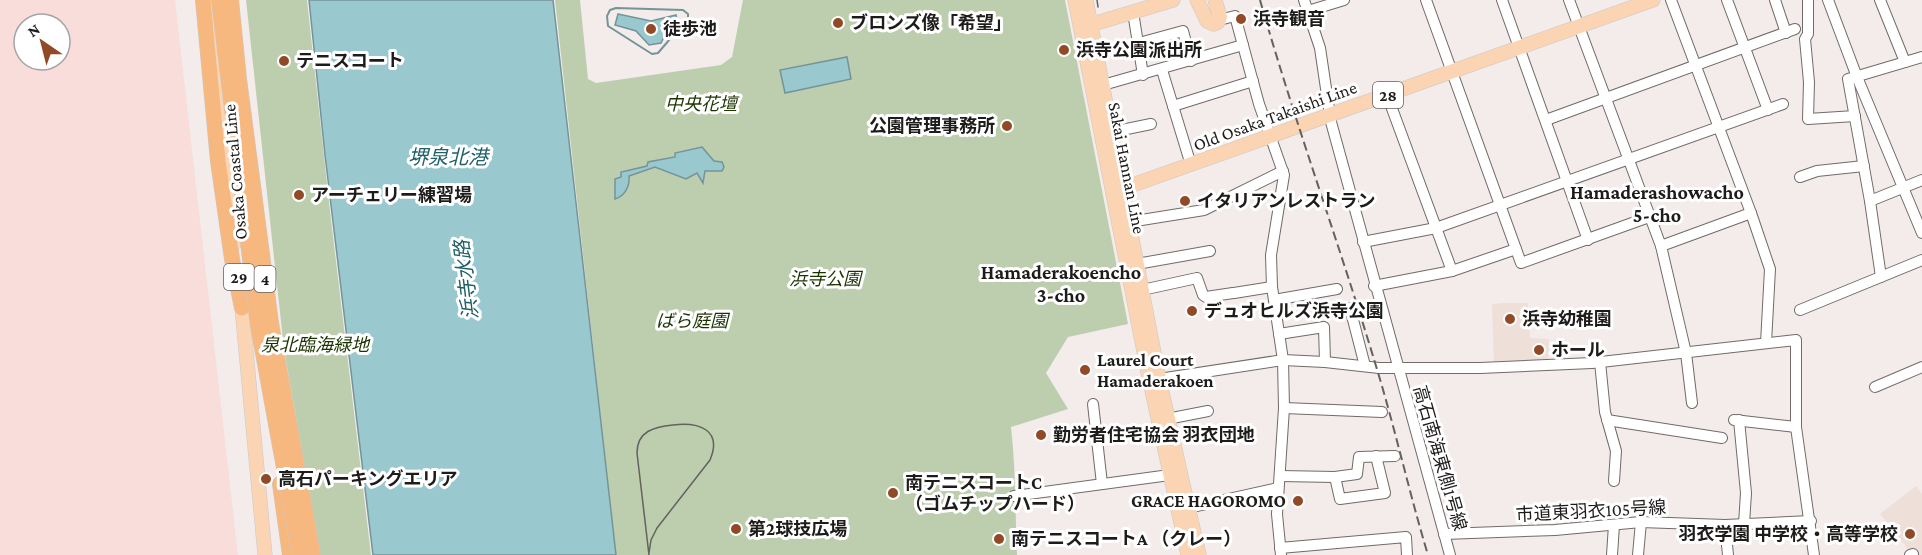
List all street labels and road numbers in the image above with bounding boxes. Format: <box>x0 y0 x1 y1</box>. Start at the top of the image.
street label: Old Osaka Takaishi Line <box>1191 77 1360 155</box>
road number: 28 <box>1373 82 1403 108</box>
street label: Sakai Hannan Line <box>1104 100 1150 236</box>
street label: Osaka Coastal Line <box>219 103 251 241</box>
road number: 29 <box>224 264 254 290</box>
road number: 4 <box>254 266 276 292</box>
street label: 高石南海東側1号線 <box>1410 383 1470 533</box>
street label: 市道東羽衣105号線 <box>1515 497 1667 525</box>

